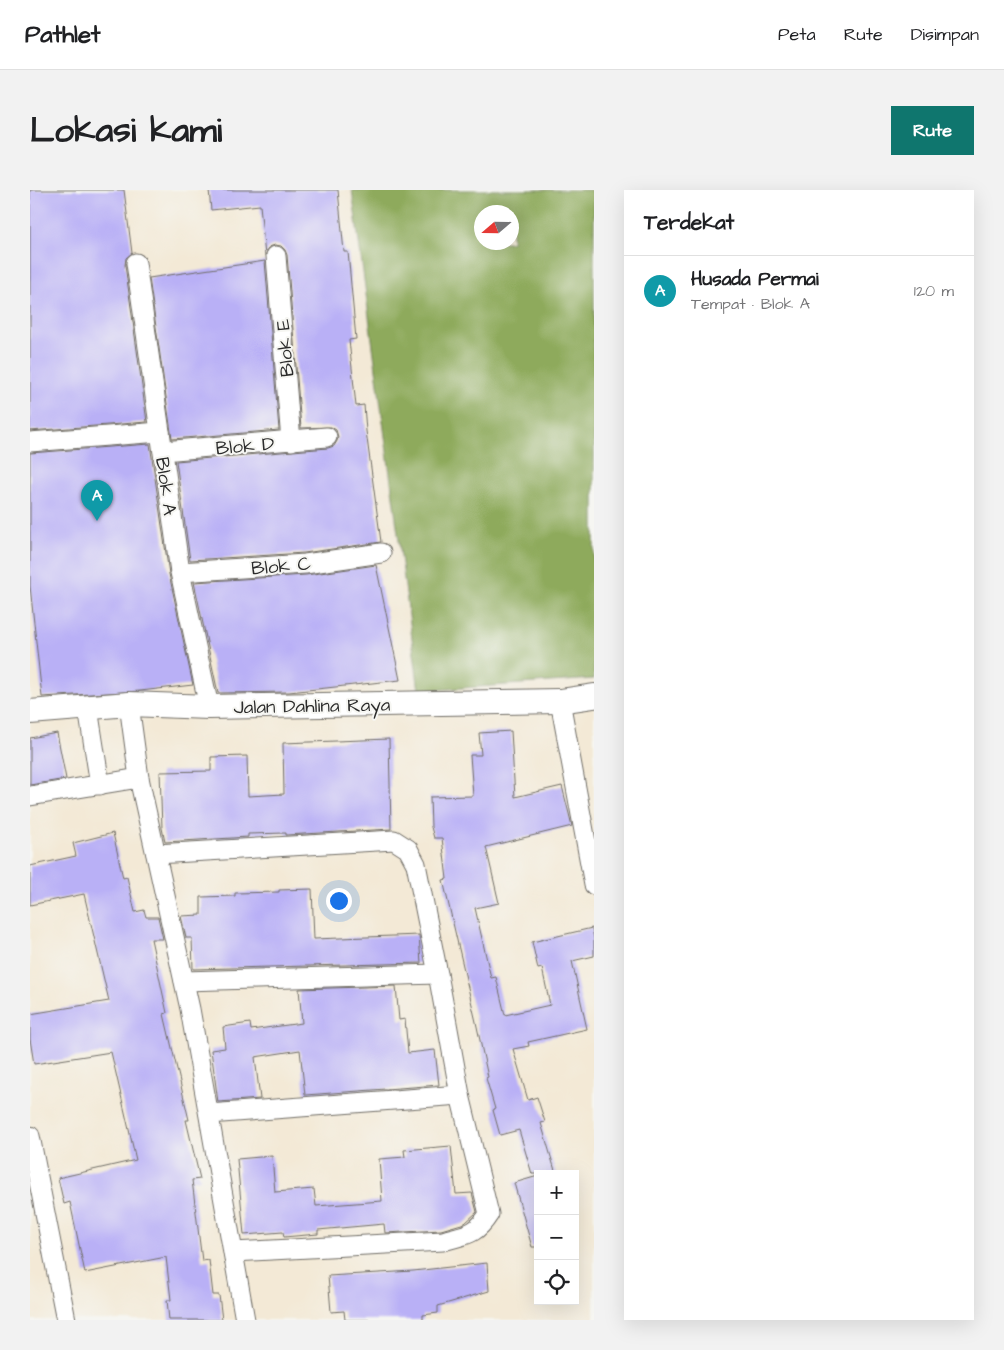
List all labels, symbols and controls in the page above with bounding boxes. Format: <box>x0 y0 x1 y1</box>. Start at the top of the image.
text: Pathlet <box>25 18 101 52</box>
text: Peta <box>778 22 816 47</box>
text: Rute <box>844 22 883 47</box>
text: Disimpan <box>911 22 979 47</box>
text: Lokasi kami <box>30 106 222 155</box>
button: Rute <box>891 106 974 155</box>
north arrow <box>474 205 519 250</box>
text: Terdekat <box>644 208 734 237</box>
text: Husada Permai <box>691 266 819 293</box>
text: A <box>655 280 665 302</box>
text: 120 m <box>914 280 954 302</box>
text: Tempat · Blok A <box>691 293 810 315</box>
street label: Blok E <box>270 318 301 378</box>
street label: Blok D <box>215 430 276 463</box>
street label: Blok A <box>148 455 183 517</box>
pin: A <box>81 480 113 521</box>
street label: Blok C <box>250 550 313 583</box>
street label: Jalan Dahlina Raya <box>233 692 391 722</box>
your location <box>326 888 352 914</box>
map controls <box>534 1170 579 1305</box>
button: + <box>534 1170 579 1215</box>
button: − <box>534 1215 579 1260</box>
button: locate <box>534 1260 579 1305</box>

